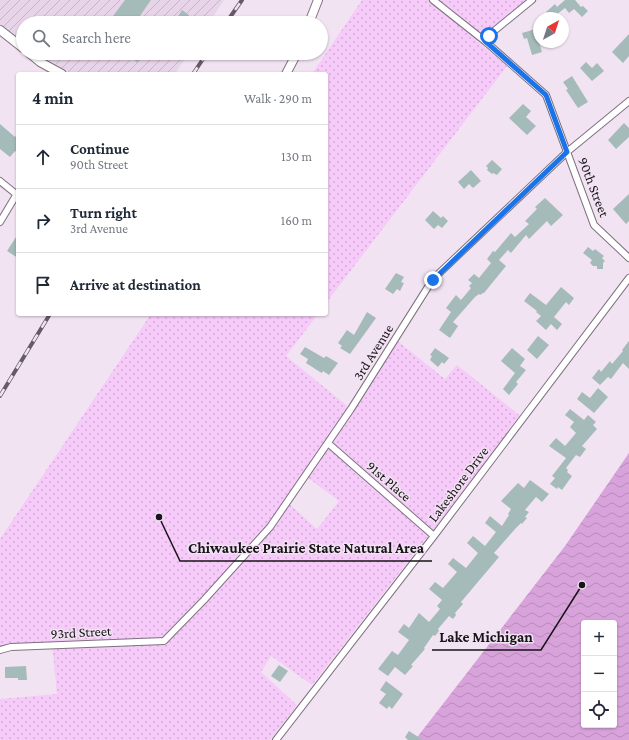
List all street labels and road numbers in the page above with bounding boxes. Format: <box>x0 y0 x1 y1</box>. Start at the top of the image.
street label: 90th Street <box>575 155 613 219</box>
street label: 3rd Avenue <box>350 321 396 383</box>
street label: Lakeshore Drive <box>425 443 491 525</box>
street label: 91st Place <box>364 457 414 505</box>
street label: 93rd Street <box>50 622 112 642</box>

